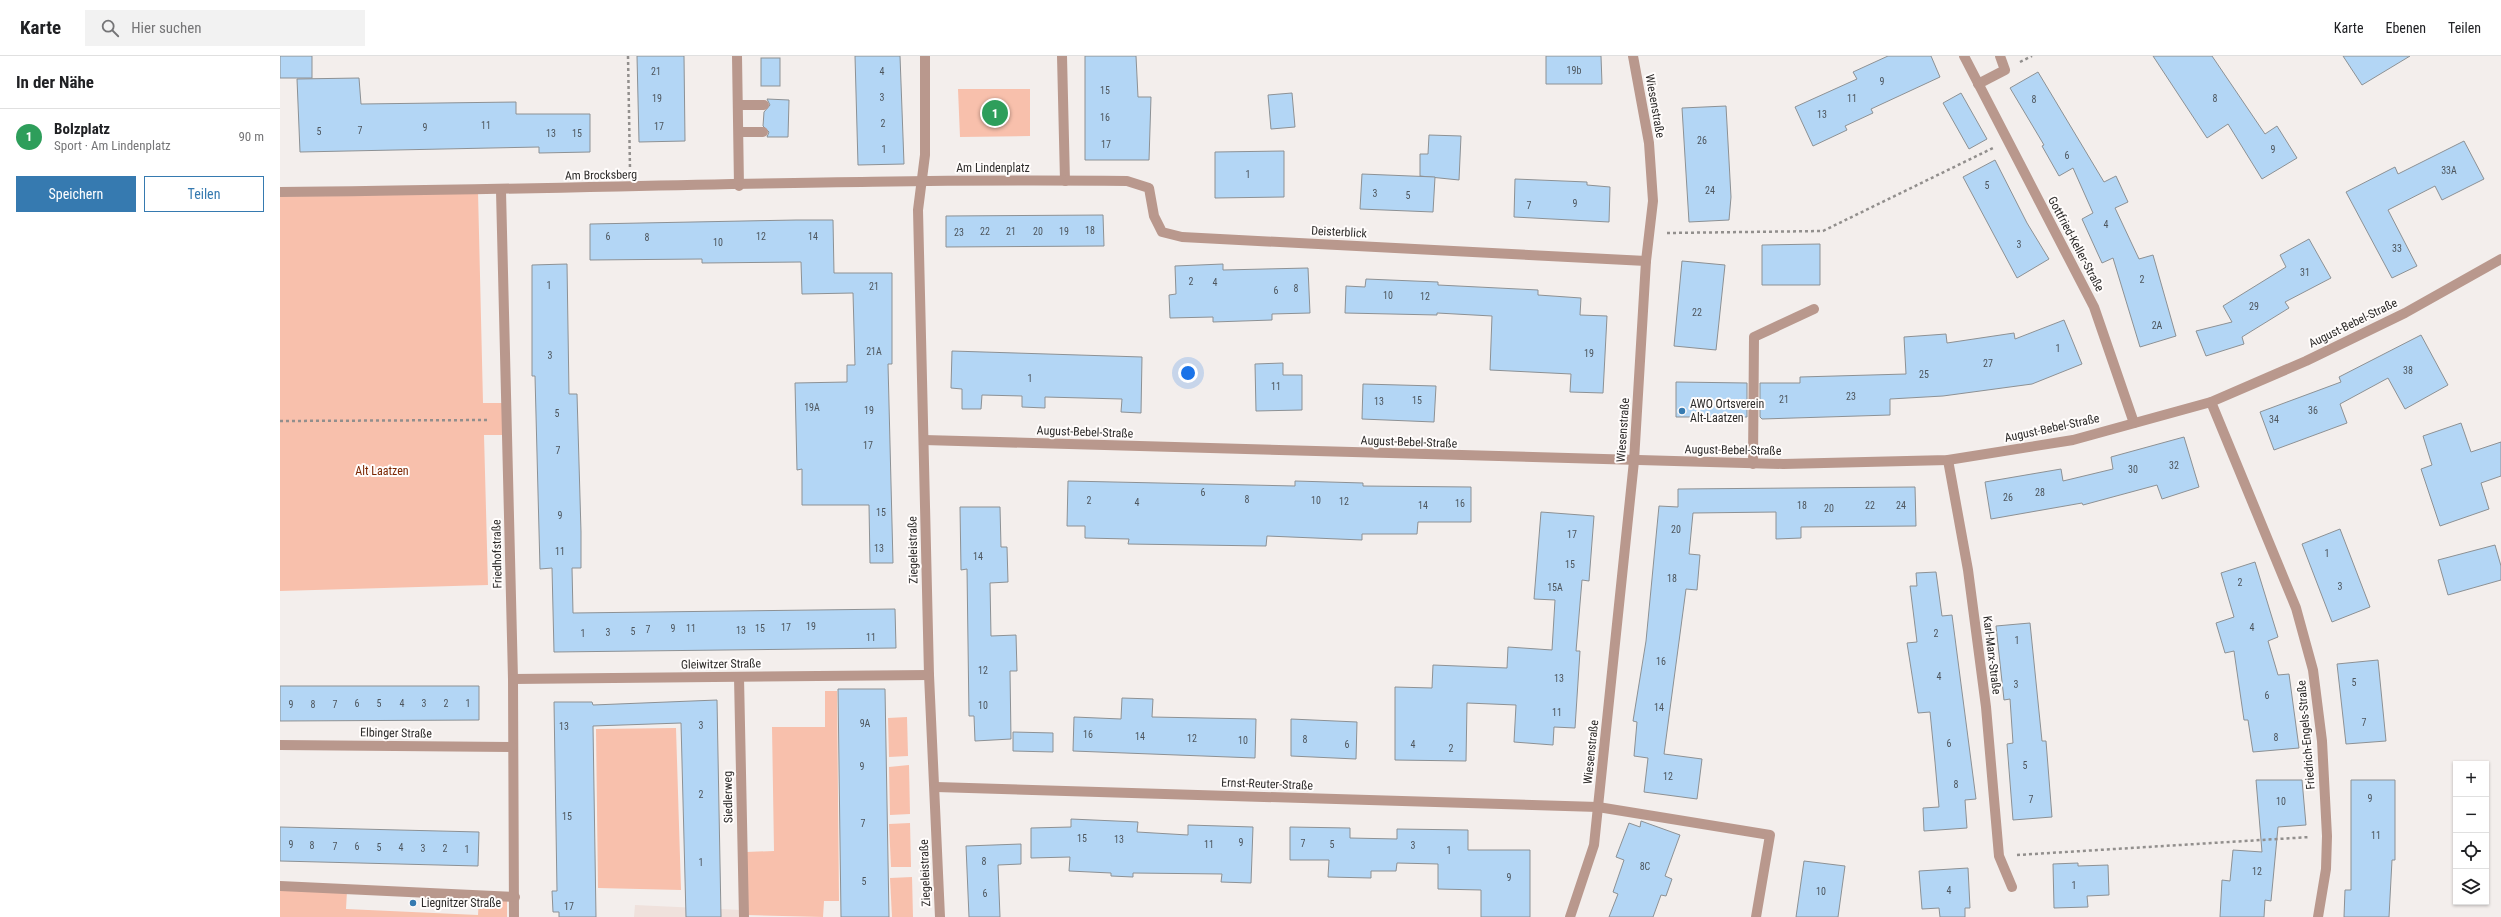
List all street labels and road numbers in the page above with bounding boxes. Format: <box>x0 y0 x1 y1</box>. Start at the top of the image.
street label: Wiesenstraße <box>1643 73 1668 139</box>
street label: Am Lindenplatz <box>956 161 1030 175</box>
street label: Am Brocksberg <box>565 167 637 183</box>
street label: Gottfried-Keller-Straße <box>2045 194 2107 294</box>
street label: Deisterblick <box>1311 224 1368 240</box>
street label: August-Bebel-Straße <box>2306 295 2400 350</box>
street label: Wiesenstraße <box>1614 397 1632 463</box>
street label: August-Bebel-Straße <box>2003 411 2101 445</box>
street label: August-Bebel-Straße <box>1036 423 1134 441</box>
street label: August-Bebel-Straße <box>1360 433 1458 451</box>
street label: August-Bebel-Straße <box>1685 442 1782 458</box>
street label: Ziegeleistraße <box>905 516 921 584</box>
street label: Friedhofstraße <box>489 519 505 589</box>
street label: Karl-Marx-Straße <box>1980 615 2004 696</box>
street label: Gleiwitzer Straße <box>681 656 762 672</box>
street label: Friedrich-Engels-Straße <box>2294 679 2318 790</box>
street label: Wiesenstraße <box>1581 719 1601 785</box>
street label: Elbinger Straße <box>360 725 432 741</box>
street label: Siedlerweg <box>721 771 735 823</box>
street label: Ernst-Reuter-Straße <box>1221 775 1314 793</box>
street label: Ziegeleistraße <box>917 839 933 907</box>

